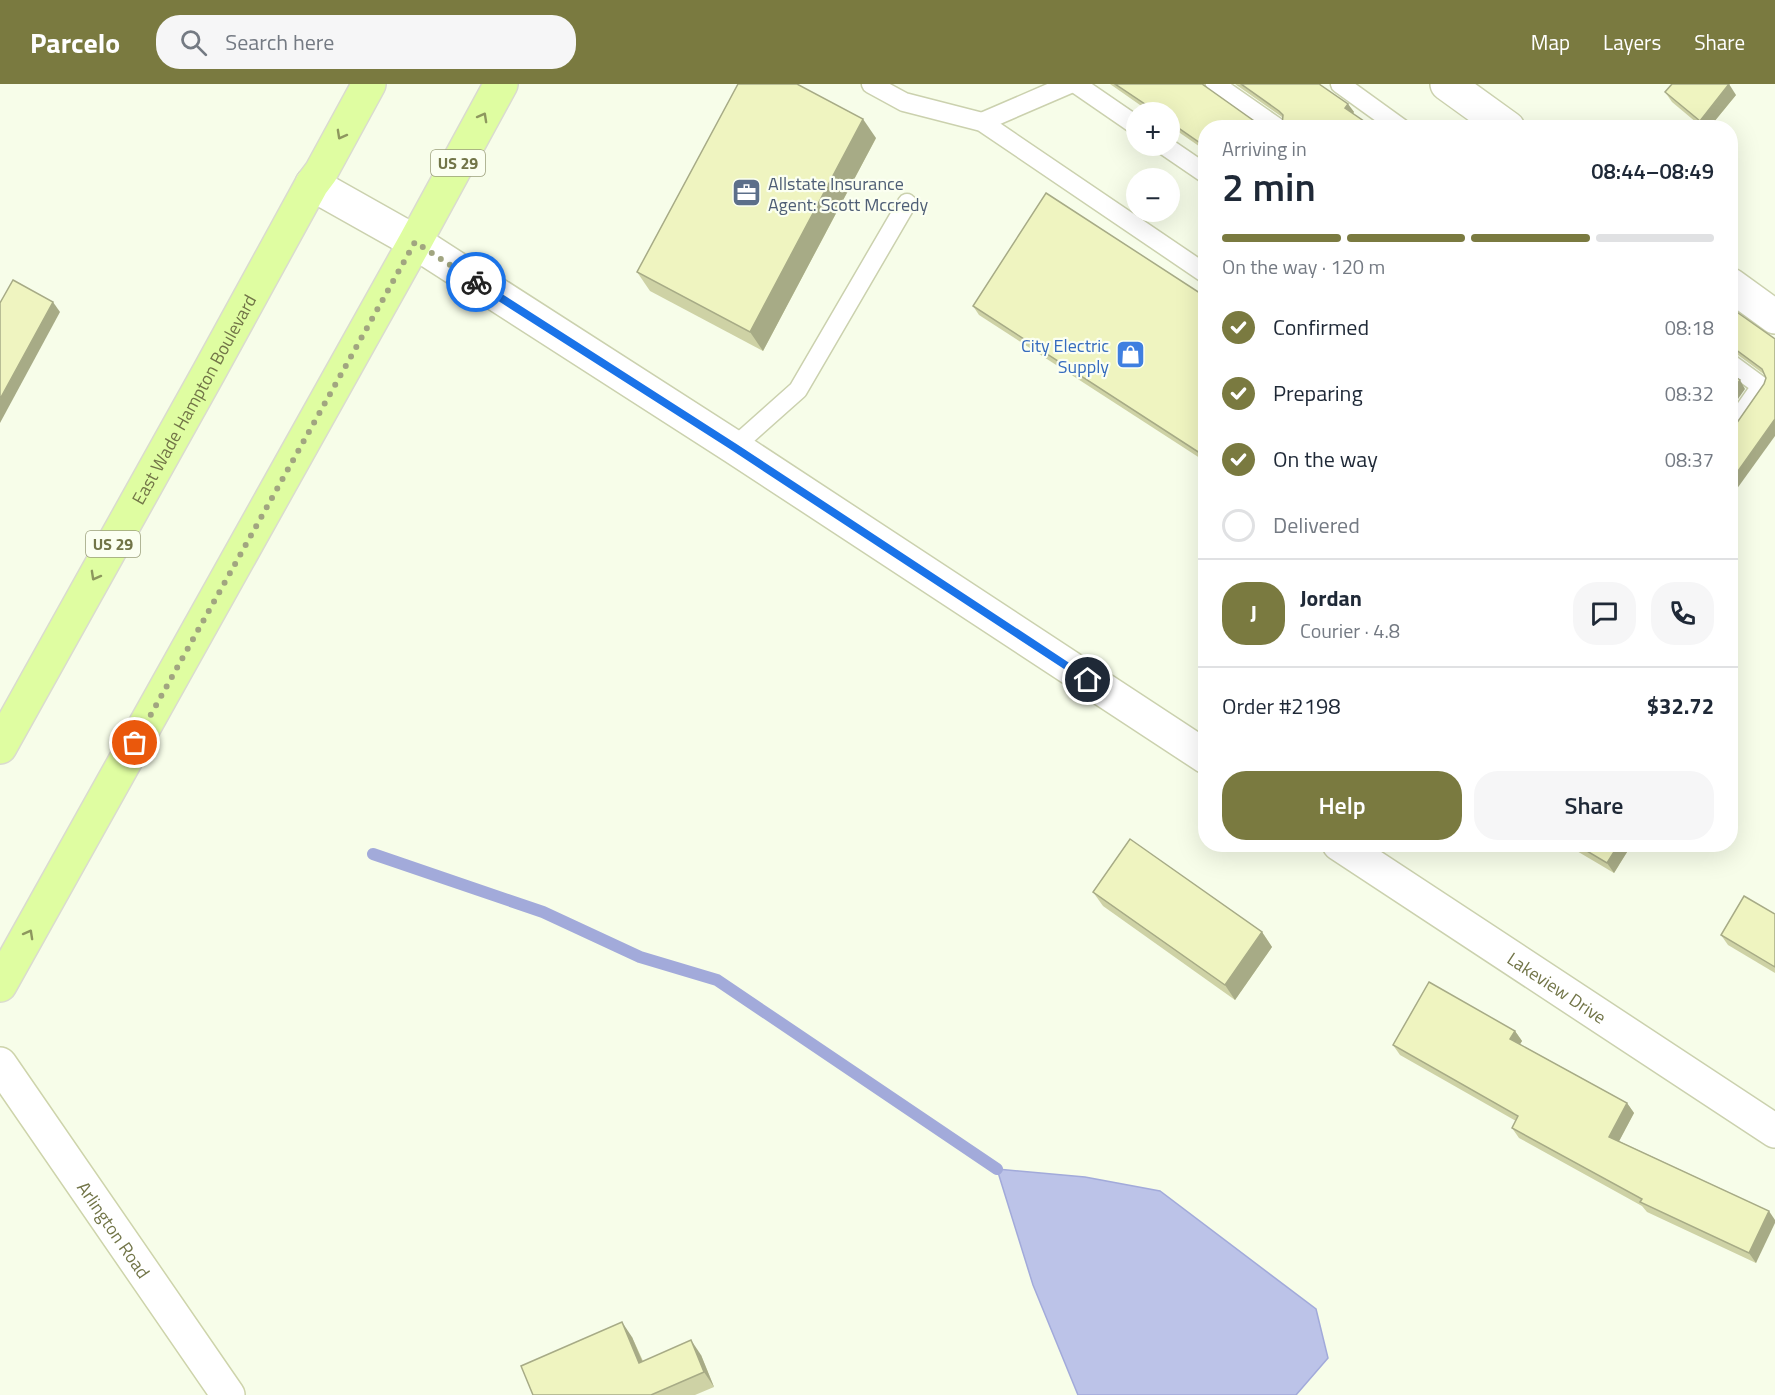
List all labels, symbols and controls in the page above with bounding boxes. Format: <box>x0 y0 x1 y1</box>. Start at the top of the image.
search box <box>156 15 576 69</box>
text: Parcelo <box>30 21 120 64</box>
text: Search here <box>225 25 334 59</box>
icon: search <box>177 26 210 59</box>
text: Map <box>1531 26 1570 58</box>
text: Layers <box>1603 26 1661 58</box>
text: Share <box>1694 26 1745 58</box>
map controls <box>1126 102 1180 222</box>
button: + <box>1126 102 1180 156</box>
one-way arrow <box>476 113 487 123</box>
one-way arrow <box>337 129 348 140</box>
text: Arriving in <box>1222 133 1307 164</box>
road number: US 29 <box>431 150 485 176</box>
text: 08:44–08:49 <box>1591 154 1714 188</box>
text: 2 min <box>1222 157 1316 216</box>
button: − <box>1126 168 1180 222</box>
place label: Allstate Insurance Agent: Scott Mccredy <box>768 170 929 218</box>
office icon: Allstate Insurance Agent: Scott Mccredy <box>731 177 763 209</box>
text: On the way · 120 m <box>1222 251 1385 282</box>
courier <box>446 252 506 312</box>
icon: bike <box>460 266 493 299</box>
street label: East Wade Hampton Boulevard <box>124 289 263 509</box>
text: Confirmed <box>1273 310 1369 344</box>
icon: check <box>1222 311 1255 344</box>
text: 08:18 <box>1665 312 1714 343</box>
place label: City Electric Supply <box>1021 332 1109 380</box>
shop icon: City Electric Supply <box>1114 339 1146 371</box>
text: Preparing <box>1273 376 1363 410</box>
icon: check <box>1222 377 1255 410</box>
text: 08:32 <box>1665 378 1714 409</box>
text: On the way <box>1273 442 1378 476</box>
icon: check <box>1222 443 1255 476</box>
text: 08:37 <box>1665 444 1714 475</box>
text: Delivered <box>1273 508 1360 542</box>
road number: US 29 <box>86 531 140 557</box>
one-way arrow <box>91 570 102 580</box>
text: Jordan <box>1300 581 1362 615</box>
button: chat <box>1573 582 1636 645</box>
button: phone <box>1651 582 1714 645</box>
text: J <box>1250 596 1257 630</box>
text: Courier · 4.8 <box>1300 615 1400 646</box>
pin <box>1062 654 1113 705</box>
icon: home <box>1071 663 1104 696</box>
text: Order #2198 <box>1222 689 1341 723</box>
text: $32.72 <box>1647 689 1714 723</box>
pin <box>109 717 160 768</box>
icon: bag <box>118 726 151 759</box>
button: Help <box>1222 771 1462 840</box>
button: Share <box>1474 771 1714 840</box>
one-way arrow <box>21 930 33 941</box>
street label: Lakeview Drive <box>1502 945 1612 1030</box>
street label: Arlington Road <box>71 1176 157 1284</box>

